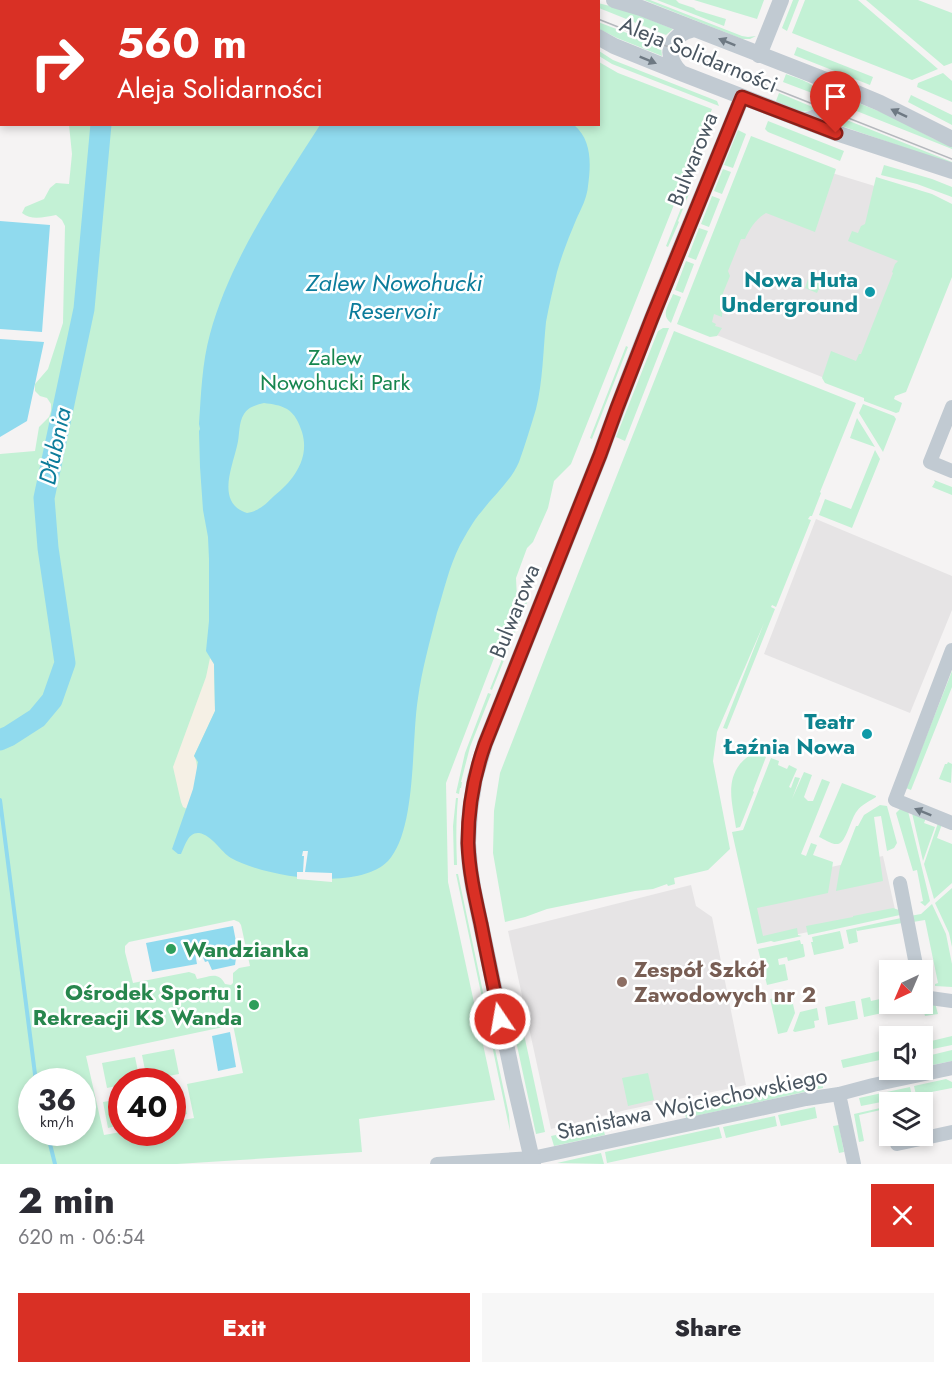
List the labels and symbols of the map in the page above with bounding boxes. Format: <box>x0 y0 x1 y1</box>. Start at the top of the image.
street label: Aleja Solidarności <box>615 8 783 100</box>
one-way arrow <box>718 36 736 46</box>
one-way arrow <box>639 55 657 65</box>
pin <box>810 71 861 133</box>
street label: Bulwarowa <box>659 107 725 211</box>
one-way arrow <box>891 108 908 117</box>
place label: Nowa Huta Underground <box>721 263 858 320</box>
water label: Zalew Nowohucki Reservoir <box>305 265 483 328</box>
marker: Nowa Huta Underground <box>863 285 877 299</box>
park label: Zalew Nowohucki Park <box>260 341 410 398</box>
water label: Dłubnia <box>29 404 80 488</box>
street label: Bulwarowa <box>481 559 547 663</box>
place label: Teatr Łaźnia Nowa <box>723 705 855 762</box>
marker: Teatr Łaźnia Nowa <box>860 727 874 741</box>
one-way arrow <box>914 807 932 817</box>
place label: Wandzianka <box>183 933 309 965</box>
marker: Wandzianka <box>164 942 178 956</box>
place label: Zespół Szkół Zawodowych nr 2 <box>634 953 816 1010</box>
north arrow <box>879 960 933 1014</box>
marker: Zespół Szkół Zawodowych nr 2 <box>615 975 629 989</box>
place label: Ośrodek Sportu i Rekreacji KS Wanda <box>33 976 242 1033</box>
position arrow <box>468 987 532 1051</box>
marker: Ośrodek Sportu i Rekreacji KS Wanda <box>247 998 261 1012</box>
street label: Stanisława Wojciechowskiego <box>554 1059 830 1147</box>
speed limit sign: 40 <box>108 1068 186 1146</box>

